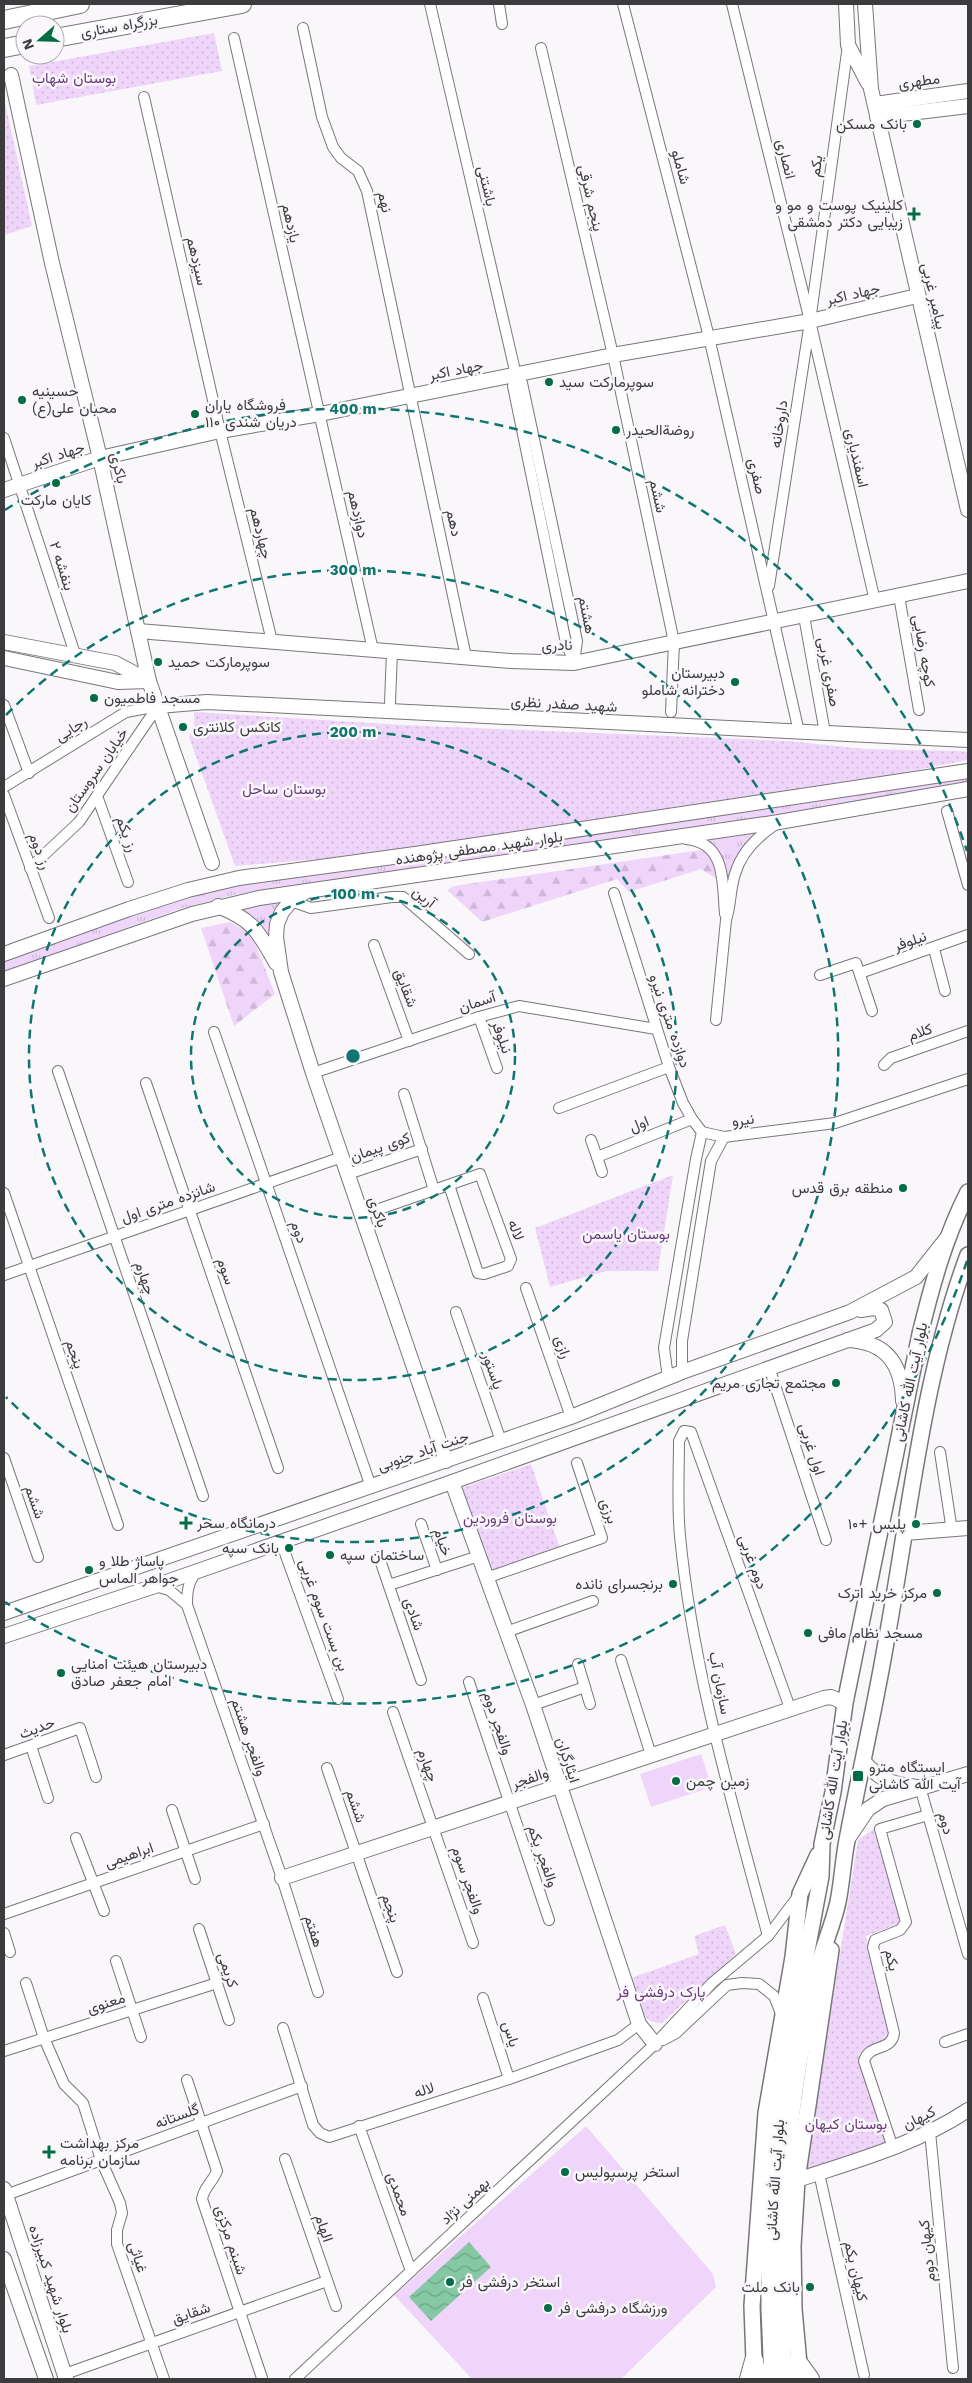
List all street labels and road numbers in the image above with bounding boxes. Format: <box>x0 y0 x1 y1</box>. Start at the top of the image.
street label: بزرگراه ستاری <box>79 10 159 43</box>
street label: مطهری <box>897 69 941 94</box>
street label: انصاری <box>771 137 800 181</box>
street label: شاملو <box>668 148 694 186</box>
street label: یکم <box>806 154 827 178</box>
street label: پنجم شرقی <box>574 163 607 233</box>
street label: باشتنی <box>473 164 500 208</box>
street label: نهم <box>373 190 396 215</box>
street label: یازدهم <box>277 202 304 245</box>
street label: سیزدهم <box>182 235 211 288</box>
street label: پیامبر غربی <box>917 261 950 331</box>
street label: جهاد اکبر <box>823 279 882 309</box>
street label: جهاد اکبر <box>426 356 485 384</box>
street label: داروخانه <box>766 399 792 449</box>
street label: اسفندیاری <box>840 427 873 490</box>
street label: جهاد اکبر <box>28 438 87 472</box>
street label: باکری <box>106 451 131 486</box>
street label: صفری <box>743 456 770 496</box>
street label: ششم <box>645 478 670 515</box>
street label: دوازدهم <box>343 488 372 540</box>
street label: چهاردهم <box>245 505 276 561</box>
street label: دهم <box>441 508 466 538</box>
street label: بنفشه ۲ <box>46 539 78 593</box>
street label: هشتم <box>574 595 599 636</box>
street label: کوچه رضایی <box>908 613 939 689</box>
street label: نادری <box>541 636 573 655</box>
street label: صفری غربی <box>813 636 844 708</box>
street label: شهید صفدر نظری <box>510 692 618 717</box>
street label: رجایی <box>52 712 91 747</box>
street label: خیابان سروستان <box>60 724 132 816</box>
street label: رز یکم <box>111 814 142 855</box>
street label: بلوار شهید مصطفی پژوهنده <box>394 827 564 870</box>
street label: رز دوم <box>24 830 55 872</box>
street label: آرین <box>408 882 440 913</box>
street label: نیلوفر <box>890 927 929 955</box>
street label: شقایق <box>390 966 422 1010</box>
street label: دوازده متری نیرو <box>645 972 694 1071</box>
street label: آسمان <box>456 987 499 1016</box>
street label: نیلوفر <box>487 1017 516 1056</box>
street label: کلام <box>905 1019 935 1045</box>
street label: نیرو <box>731 1110 755 1130</box>
street label: اول <box>626 1112 652 1136</box>
street label: کوی پیمان <box>348 1128 413 1167</box>
street label: شانزده متری اول <box>118 1177 218 1227</box>
street label: باکری <box>363 1194 392 1230</box>
street label: لاله <box>504 1217 528 1243</box>
street label: دوم <box>286 1218 311 1246</box>
street label: سوم <box>212 1255 239 1287</box>
street label: چهارم <box>130 1259 159 1297</box>
street label: بلوار آیت الله کاشانی <box>889 1321 932 1443</box>
street label: رازی <box>550 1333 575 1361</box>
street label: پنجم <box>61 1337 88 1371</box>
street label: پاستور <box>477 1349 508 1392</box>
street label: اول غربی <box>794 1421 829 1478</box>
street label: جنت آباد جنوبی <box>375 1427 471 1476</box>
street label: ششم <box>20 1483 49 1521</box>
street label: برزی <box>595 1496 622 1526</box>
street label: خیام <box>429 1526 456 1559</box>
street label: دوم غربی <box>734 1532 771 1592</box>
street label: بن بست سوم غربی <box>294 1557 353 1674</box>
street label: شادی <box>399 1595 428 1633</box>
street label: سازمان آب <box>705 1650 735 1716</box>
street label: والفجر دوم <box>478 1689 517 1757</box>
street label: والفجر هشتم <box>226 1696 271 1779</box>
street label: حدیث <box>17 1713 57 1743</box>
street label: بلوار آیت الله کاشانی <box>815 1719 852 1841</box>
street label: ایثارگران <box>552 1735 584 1785</box>
street label: چهارم <box>413 1746 442 1785</box>
street label: والفجر <box>508 1763 551 1793</box>
street label: ششم <box>341 1787 370 1825</box>
street label: دوم <box>933 1810 958 1837</box>
street label: والفجر یکم <box>523 1822 562 1890</box>
street label: ابراهیمی <box>102 1838 156 1873</box>
street label: والفجر سوم <box>447 1844 488 1917</box>
street label: پنجم <box>377 1891 404 1925</box>
street label: هفتم <box>299 1913 328 1950</box>
street label: یکم <box>880 1947 903 1973</box>
street label: کریمی <box>213 1950 242 1990</box>
street label: معنوی <box>85 1988 128 2019</box>
street label: یاس <box>497 2019 524 2050</box>
street label: لاله <box>411 2078 437 2102</box>
street label: گلستانه <box>152 2100 202 2132</box>
street label: کیهان <box>900 2102 939 2134</box>
street label: بلوار آیت الله کاشانی <box>762 2119 789 2241</box>
street label: محمدی <box>382 2170 415 2219</box>
street label: بهمنی نژاد <box>437 2174 494 2229</box>
street label: شبنم مرکزی <box>210 2203 251 2278</box>
street label: الهام <box>310 2212 337 2245</box>
street label: کیهان دوم <box>915 2219 940 2283</box>
street label: بلوار شهید کبیرزاده <box>25 2223 77 2335</box>
street label: غیاثی <box>124 2239 151 2275</box>
street label: کیهان یکم <box>839 2239 872 2304</box>
street label: شقایق <box>169 2298 213 2329</box>

